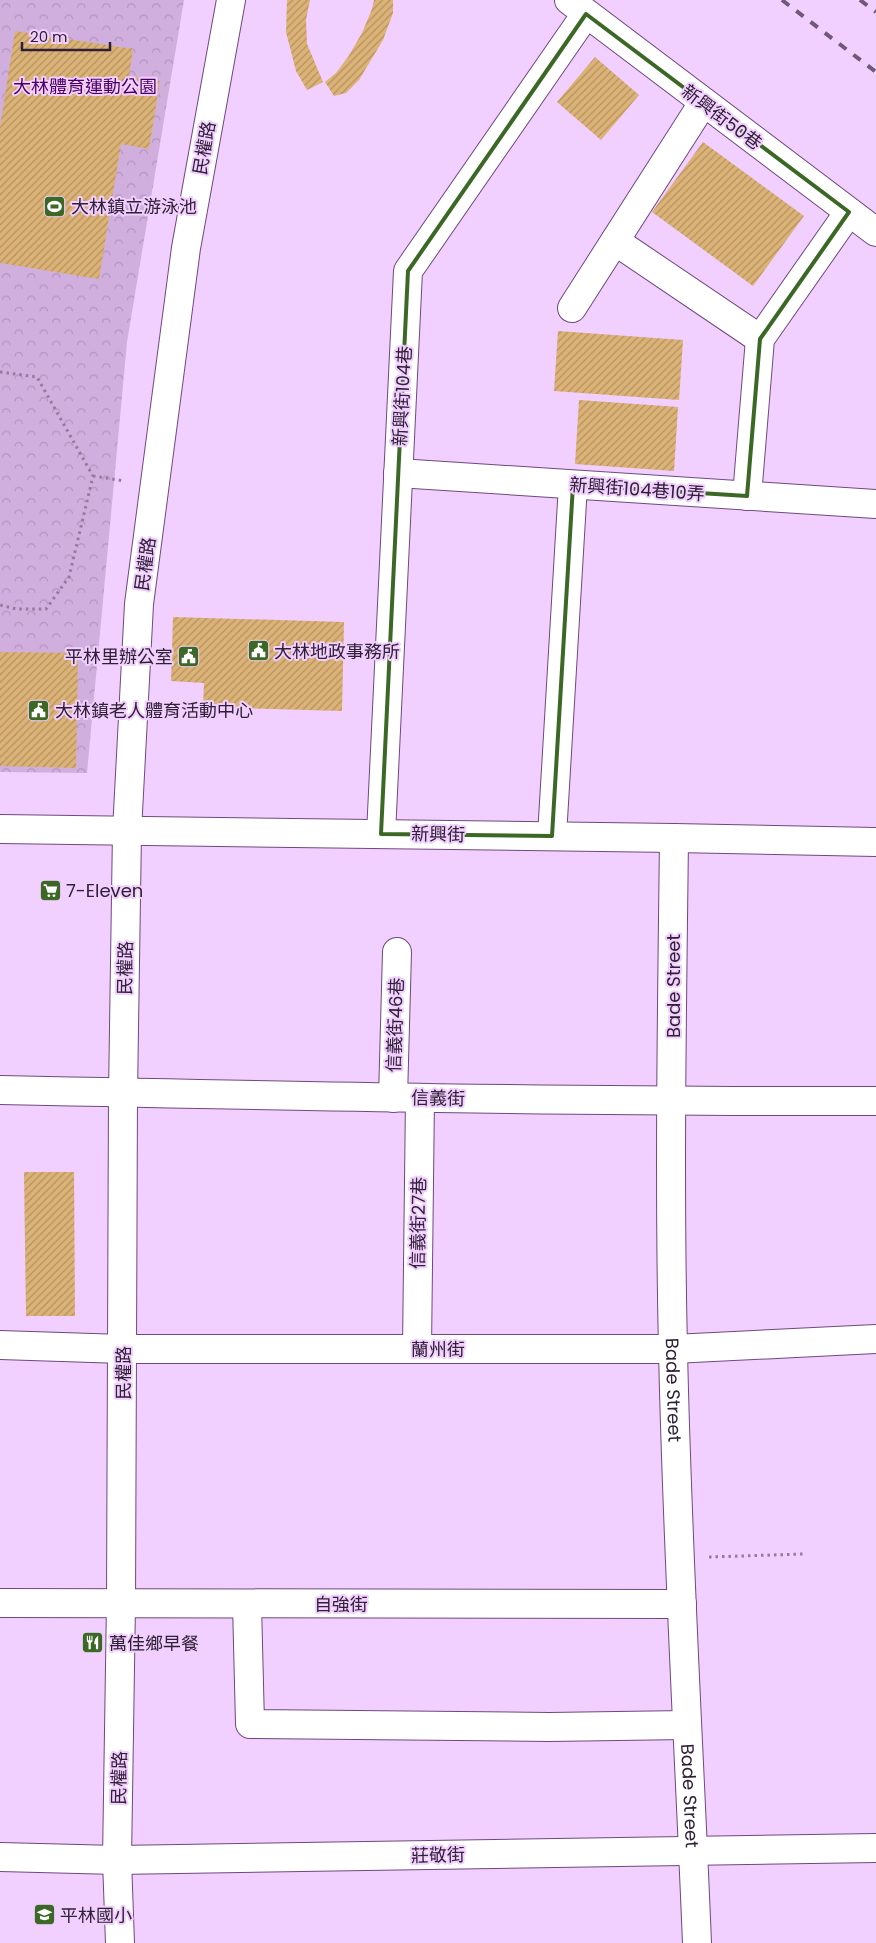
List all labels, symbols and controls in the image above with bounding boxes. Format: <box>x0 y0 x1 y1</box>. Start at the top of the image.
scale bar <box>22 20 110 52</box>
text: 20 m <box>30 26 68 47</box>
park label: 大林體育運動公園 <box>13 74 157 99</box>
street label: 新興街50巷 <box>677 79 767 155</box>
street label: 民權路 <box>187 119 221 177</box>
sports icon: 大林鎮立游泳池 <box>43 194 67 218</box>
place label: 大林鎮立游泳池 <box>71 194 197 219</box>
street label: 新興街104巷 <box>387 345 417 447</box>
street label: 新興街104巷10弄 <box>569 472 705 506</box>
street label: 民權路 <box>129 536 161 592</box>
public building icon: 大林地政事務所 <box>246 639 270 663</box>
place label: 大林地政事務所 <box>274 639 400 664</box>
place label: 平林里辦公室 <box>65 644 173 669</box>
public building icon: 平林里辦公室 <box>177 644 201 668</box>
public building icon: 大林鎮老人體育活動中心 <box>27 698 51 722</box>
place label: 大林鎮老人體育活動中心 <box>55 698 253 723</box>
street label: 新興街 <box>411 821 465 847</box>
supermarket icon: 7-Eleven <box>38 878 62 902</box>
place label: 7-Eleven <box>66 878 143 903</box>
street label: Bade Street <box>661 934 686 1038</box>
street label: 民權路 <box>112 941 138 995</box>
street label: 信義街46巷 <box>381 977 409 1073</box>
street label: 信義街 <box>411 1085 465 1111</box>
street label: 信義街27巷 <box>405 1177 431 1269</box>
street label: 蘭州街 <box>411 1337 465 1362</box>
street label: Bade Street <box>660 1338 688 1442</box>
street label: 民權路 <box>111 1346 136 1400</box>
street label: 自強街 <box>314 1592 368 1617</box>
restaurant icon: 萬佳鄉早餐 <box>81 1631 105 1655</box>
place label: 萬佳鄉早餐 <box>109 1631 199 1656</box>
street label: Bade Street <box>676 1743 705 1848</box>
street label: 民權路 <box>106 1751 132 1805</box>
street label: 莊敬街 <box>411 1842 465 1868</box>
school or university icon: 平林國小 <box>32 1903 56 1927</box>
place label: 平林國小 <box>60 1903 132 1928</box>

